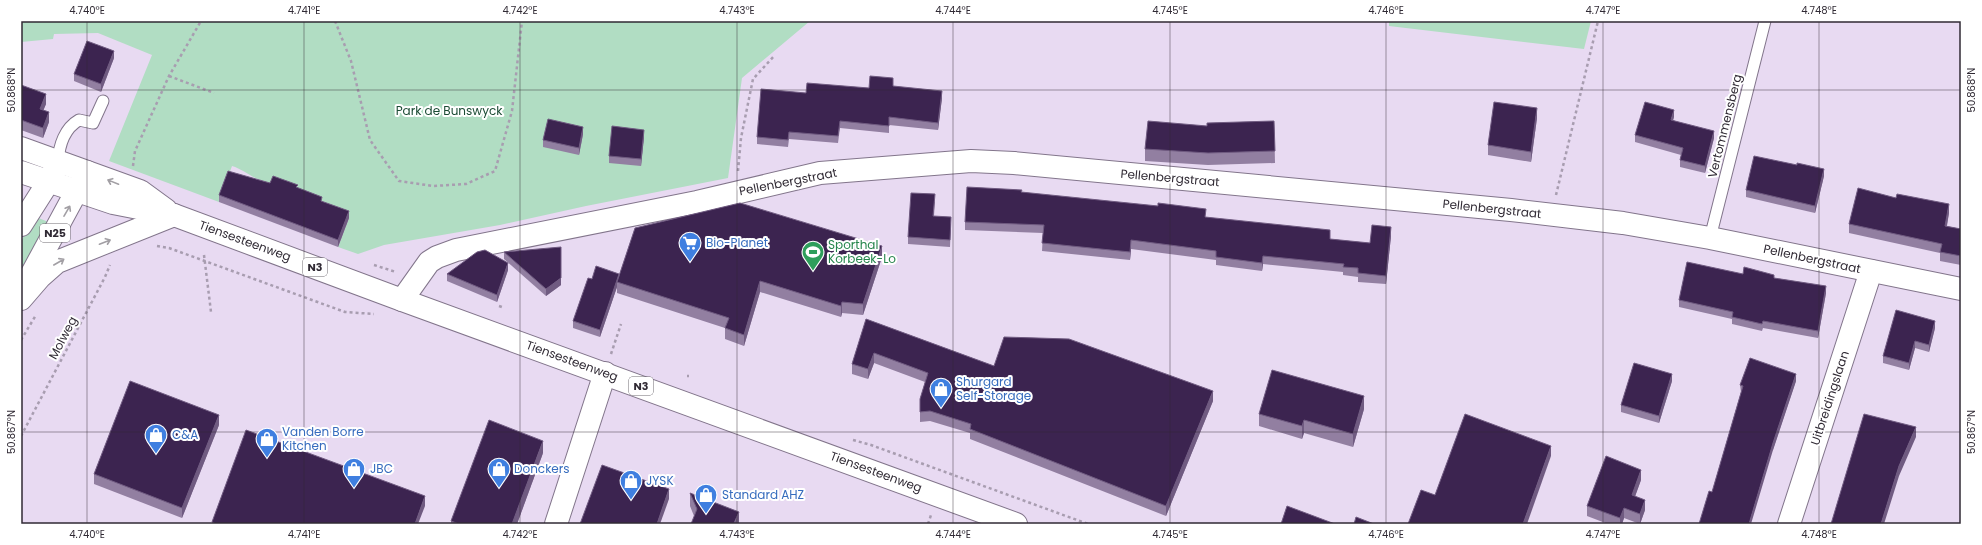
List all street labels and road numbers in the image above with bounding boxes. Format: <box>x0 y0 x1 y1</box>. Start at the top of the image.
street label: Vertommensberg <box>1703 72 1746 180</box>
street label: Pellenbergstraat <box>738 164 838 199</box>
street label: Pellenbergstraat <box>1120 165 1220 190</box>
street label: Pellenbergstraat <box>1442 195 1542 222</box>
street label: Tiensesteenweg <box>197 216 294 265</box>
road number: N25 <box>40 224 70 242</box>
street label: Pellenbergstraat <box>1762 240 1862 277</box>
road number: N3 <box>303 258 327 276</box>
street label: Molweg <box>44 313 81 362</box>
street label: Tiensesteenweg <box>524 336 621 385</box>
street label: Uitbreidingslaan <box>1806 348 1853 447</box>
road number: N3 <box>629 377 653 395</box>
street label: Tiensesteenweg <box>828 447 925 496</box>

